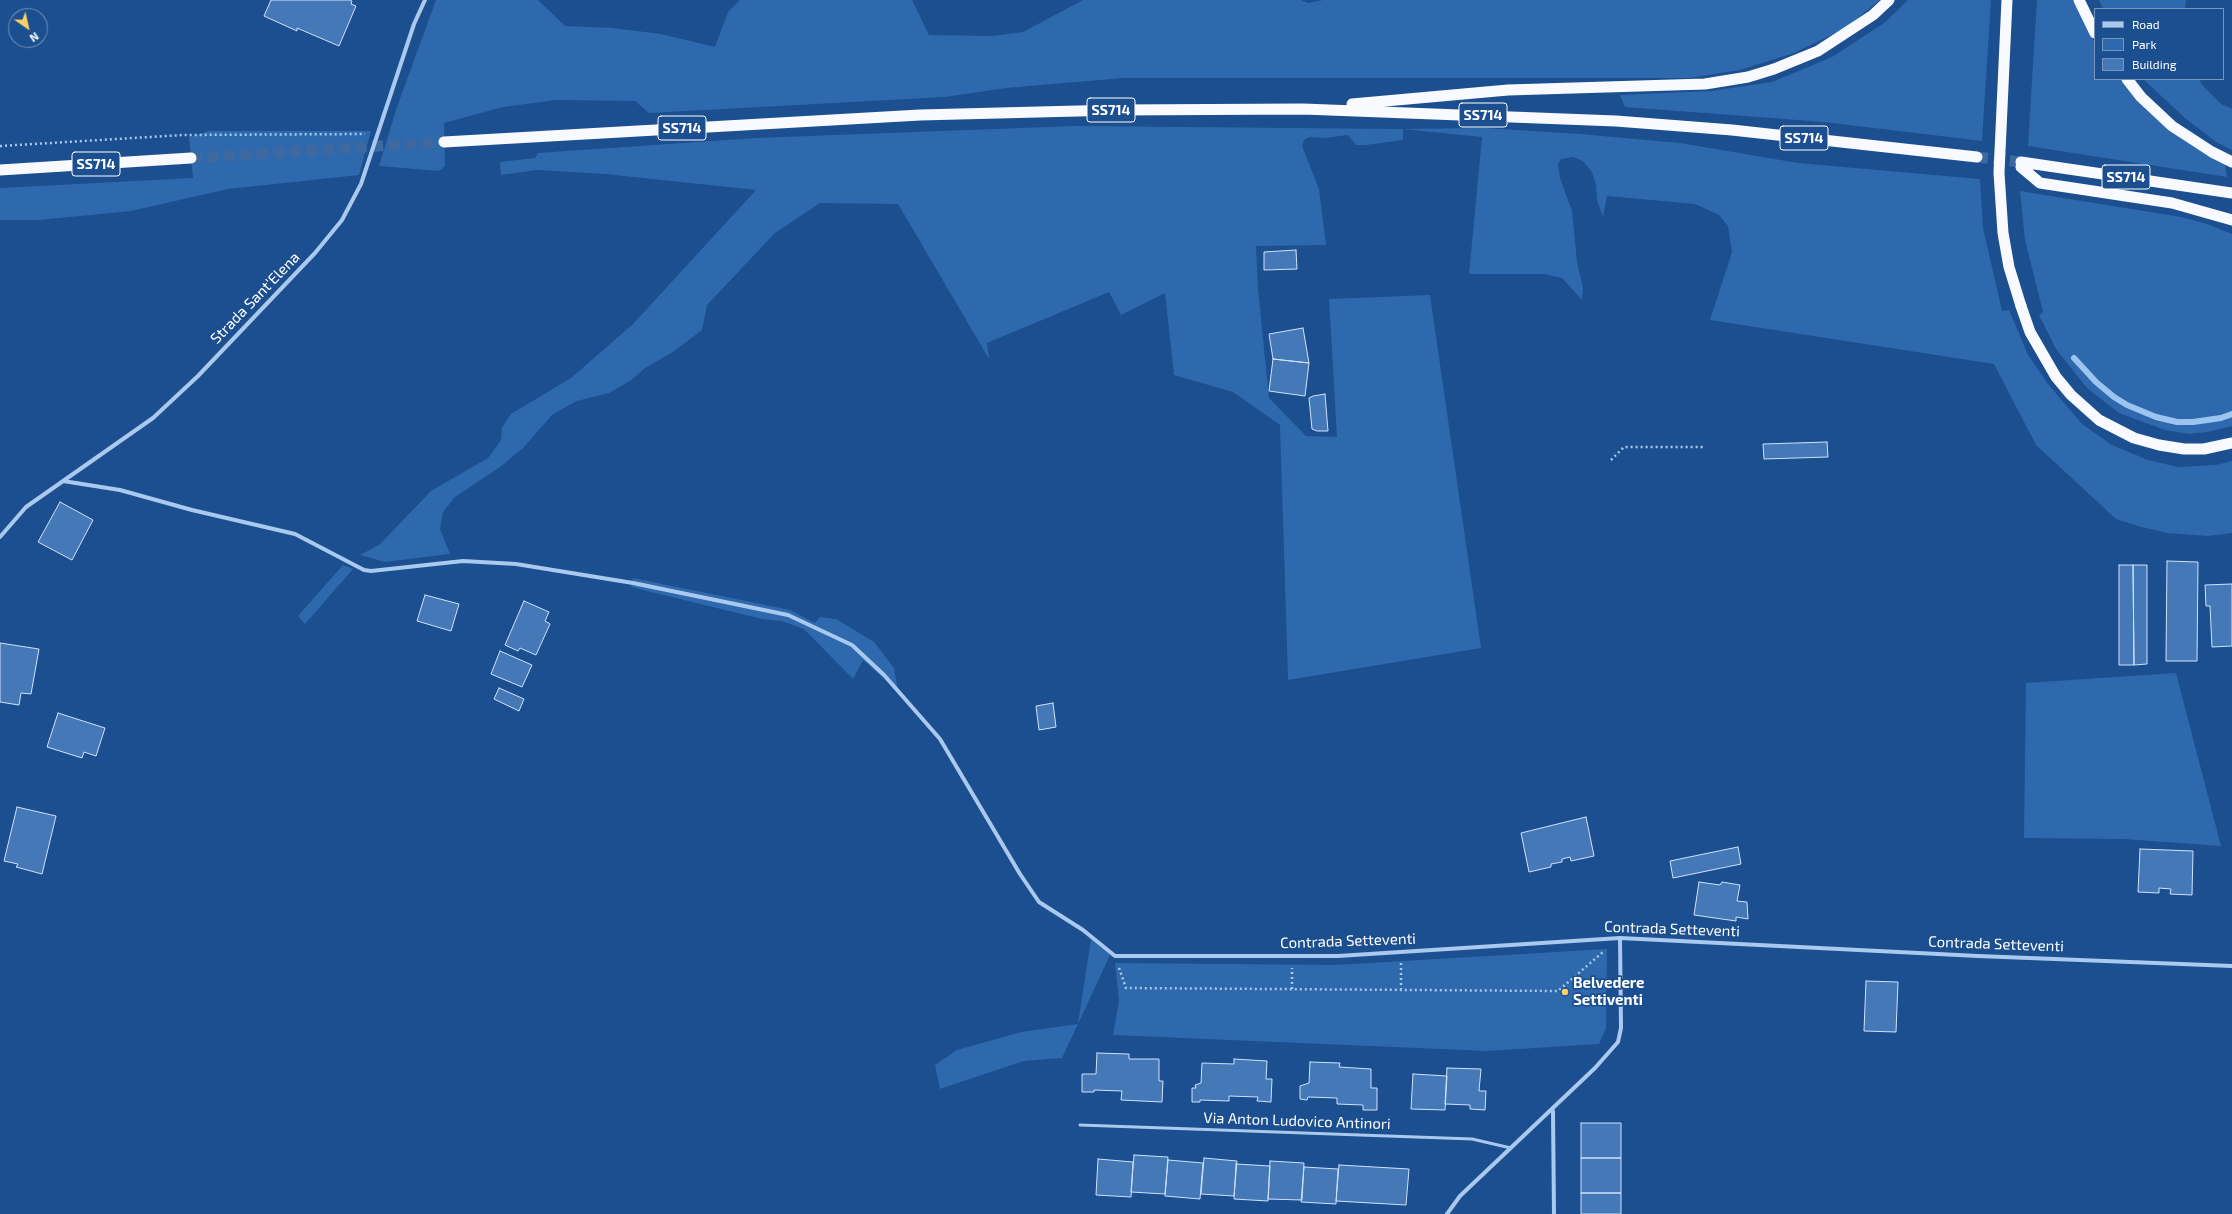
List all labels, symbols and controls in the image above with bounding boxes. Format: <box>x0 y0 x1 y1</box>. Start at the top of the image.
north arrow <box>8 8 48 48</box>
legend <box>2094 8 2224 80</box>
text: Road <box>2132 17 2160 31</box>
text: N <box>28 30 41 45</box>
text: Park <box>2132 37 2157 51</box>
text: Building <box>2132 57 2176 71</box>
road number: SS714 <box>1087 98 1135 122</box>
road number: SS714 <box>1459 103 1507 127</box>
road number: SS714 <box>658 116 706 140</box>
road number: SS714 <box>1780 126 1828 150</box>
road number: SS714 <box>72 152 120 176</box>
road number: SS714 <box>2102 165 2150 189</box>
street label: Strada Sant'Elena <box>207 248 303 348</box>
street label: Contrada Setteventi <box>1604 918 1740 940</box>
street label: Contrada Setteventi <box>1280 930 1416 952</box>
street label: Contrada Setteventi <box>1928 933 2064 955</box>
place label: Belvedere Settiventi <box>1573 974 1645 1009</box>
marker: Belvedere Settiventi <box>1560 987 1570 997</box>
street label: Via Anton Ludovico Antinori <box>1203 1109 1391 1133</box>

